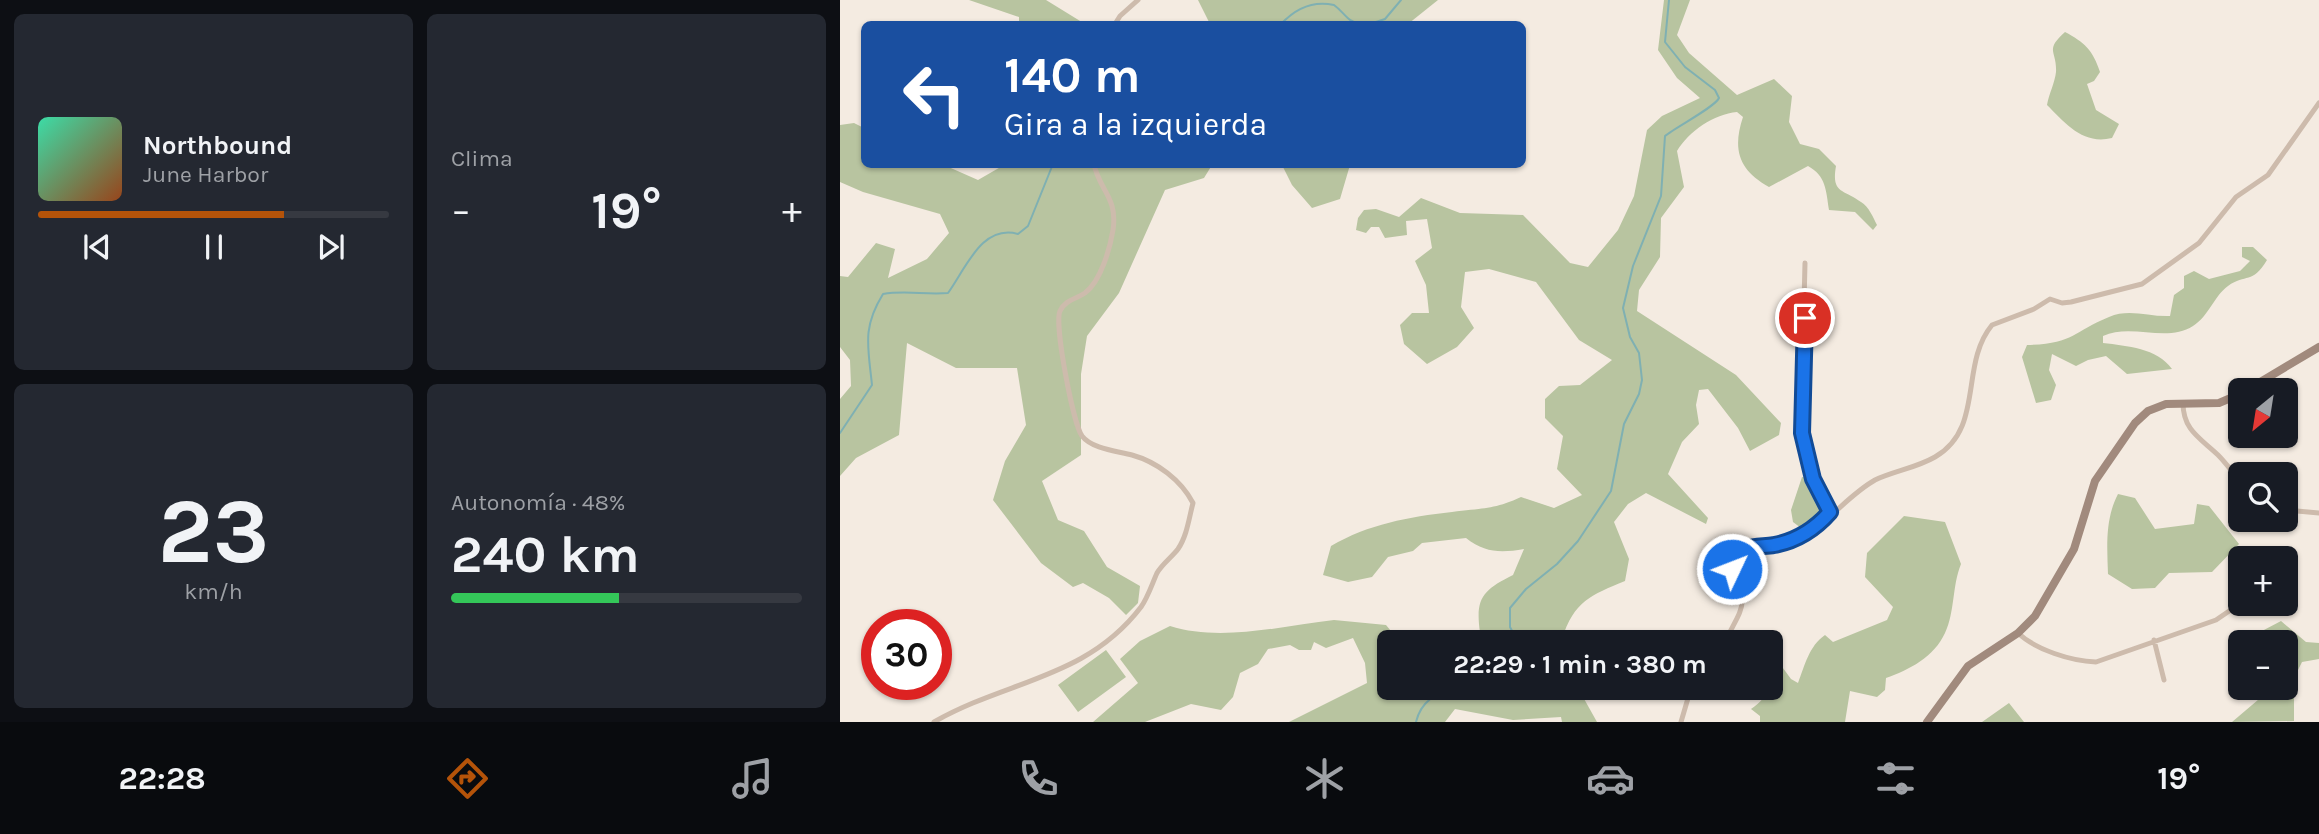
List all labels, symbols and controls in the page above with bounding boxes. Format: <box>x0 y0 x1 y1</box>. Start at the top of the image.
text: 140 m <box>1004 47 1141 104</box>
icon: left <box>889 49 980 140</box>
text: Gira a la izquierda <box>1004 106 1267 143</box>
text: Northbound <box>143 130 292 161</box>
text: Clima <box>451 145 513 172</box>
text: June Harbor <box>143 161 268 188</box>
text: 19° <box>591 180 662 241</box>
text: − <box>451 188 471 233</box>
text: + <box>782 188 802 233</box>
icon: previous <box>78 228 116 266</box>
icon: pause <box>195 228 233 266</box>
icon: next <box>312 228 350 266</box>
pin <box>1775 288 1835 348</box>
icon: arrive <box>1786 299 1824 337</box>
north arrow <box>2228 378 2298 448</box>
map controls <box>2228 378 2298 700</box>
button: search <box>2228 462 2298 532</box>
text: 23 <box>158 479 269 585</box>
text: Autonomía · 48% <box>451 489 626 516</box>
text: 240 km <box>451 524 640 585</box>
position arrow <box>1695 532 1769 606</box>
button: + <box>2228 546 2298 616</box>
text: km/h <box>184 578 243 605</box>
speed limit sign: 30 <box>861 609 952 700</box>
button: − <box>2228 630 2298 700</box>
text: 22:29 · 1 min · 380 m <box>1453 649 1707 680</box>
icon: directions <box>443 754 492 803</box>
icon: music <box>728 754 777 803</box>
icon: phone <box>1014 754 1063 803</box>
icon: climate <box>1300 754 1349 803</box>
icon: car <box>1586 754 1635 803</box>
icon: filters <box>1871 754 1920 803</box>
text: 22:28 <box>118 760 206 797</box>
text: 19° <box>2157 760 2201 797</box>

